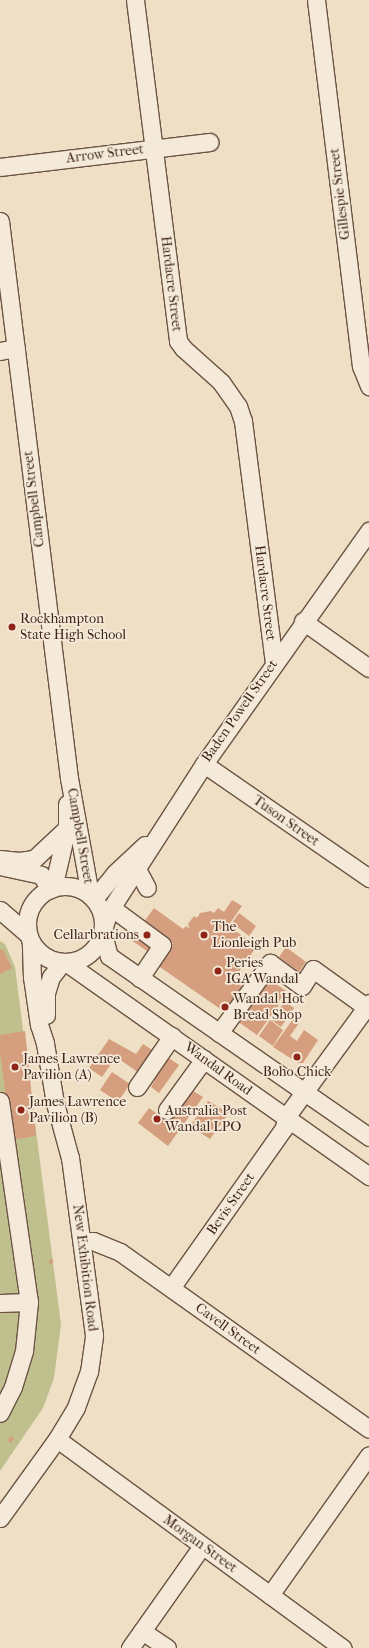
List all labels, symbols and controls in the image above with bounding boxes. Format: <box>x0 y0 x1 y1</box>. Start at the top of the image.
street label: Arrow Street <box>65 141 145 167</box>
street label: Gillespie Street <box>326 147 354 241</box>
street label: Hardacre Street <box>157 235 185 333</box>
street label: Campbell Street <box>20 450 48 548</box>
street label: Hardacre Street <box>251 544 279 642</box>
place label: Rockhampton State High School <box>20 611 126 644</box>
marker: Rockhampton State High School <box>7 622 17 632</box>
street label: Baden Powell Street <box>198 657 282 765</box>
street label: Campbell Street <box>63 787 97 885</box>
street label: Tuson Street <box>250 792 322 850</box>
place label: The Lionleigh Pub <box>212 919 296 952</box>
place label: Cellarbrations <box>54 927 139 943</box>
marker: Cellarbrations <box>142 930 152 940</box>
marker: The Lionleigh Pub <box>199 930 209 940</box>
place label: Peries IGA Wandal <box>226 955 299 988</box>
marker: Peries IGA Wandal <box>213 966 223 976</box>
place label: Wandal Hot Bread Shop <box>233 991 304 1024</box>
marker: Wandal Hot Bread Shop <box>220 1002 230 1012</box>
street label: Wandal Road <box>181 1039 255 1099</box>
place label: James Lawrence Pavilion (A) <box>23 1051 120 1084</box>
marker: Boho Chick <box>292 1052 302 1062</box>
marker: James Lawrence Pavilion (A) <box>10 1062 20 1072</box>
place label: Boho Chick <box>263 1064 331 1080</box>
place label: James Lawrence Pavilion (B) <box>29 1094 126 1126</box>
place label: Australia Post Wandal LPO <box>165 1103 247 1136</box>
marker: James Lawrence Pavilion (B) <box>16 1105 26 1115</box>
marker: Australia Post Wandal LPO <box>152 1114 162 1124</box>
street label: Bevis Street <box>203 1170 259 1238</box>
street label: New Exhibition Road <box>69 1203 101 1333</box>
street label: Cavell Street <box>192 1300 264 1358</box>
street label: Morgan Street <box>160 1511 240 1577</box>

